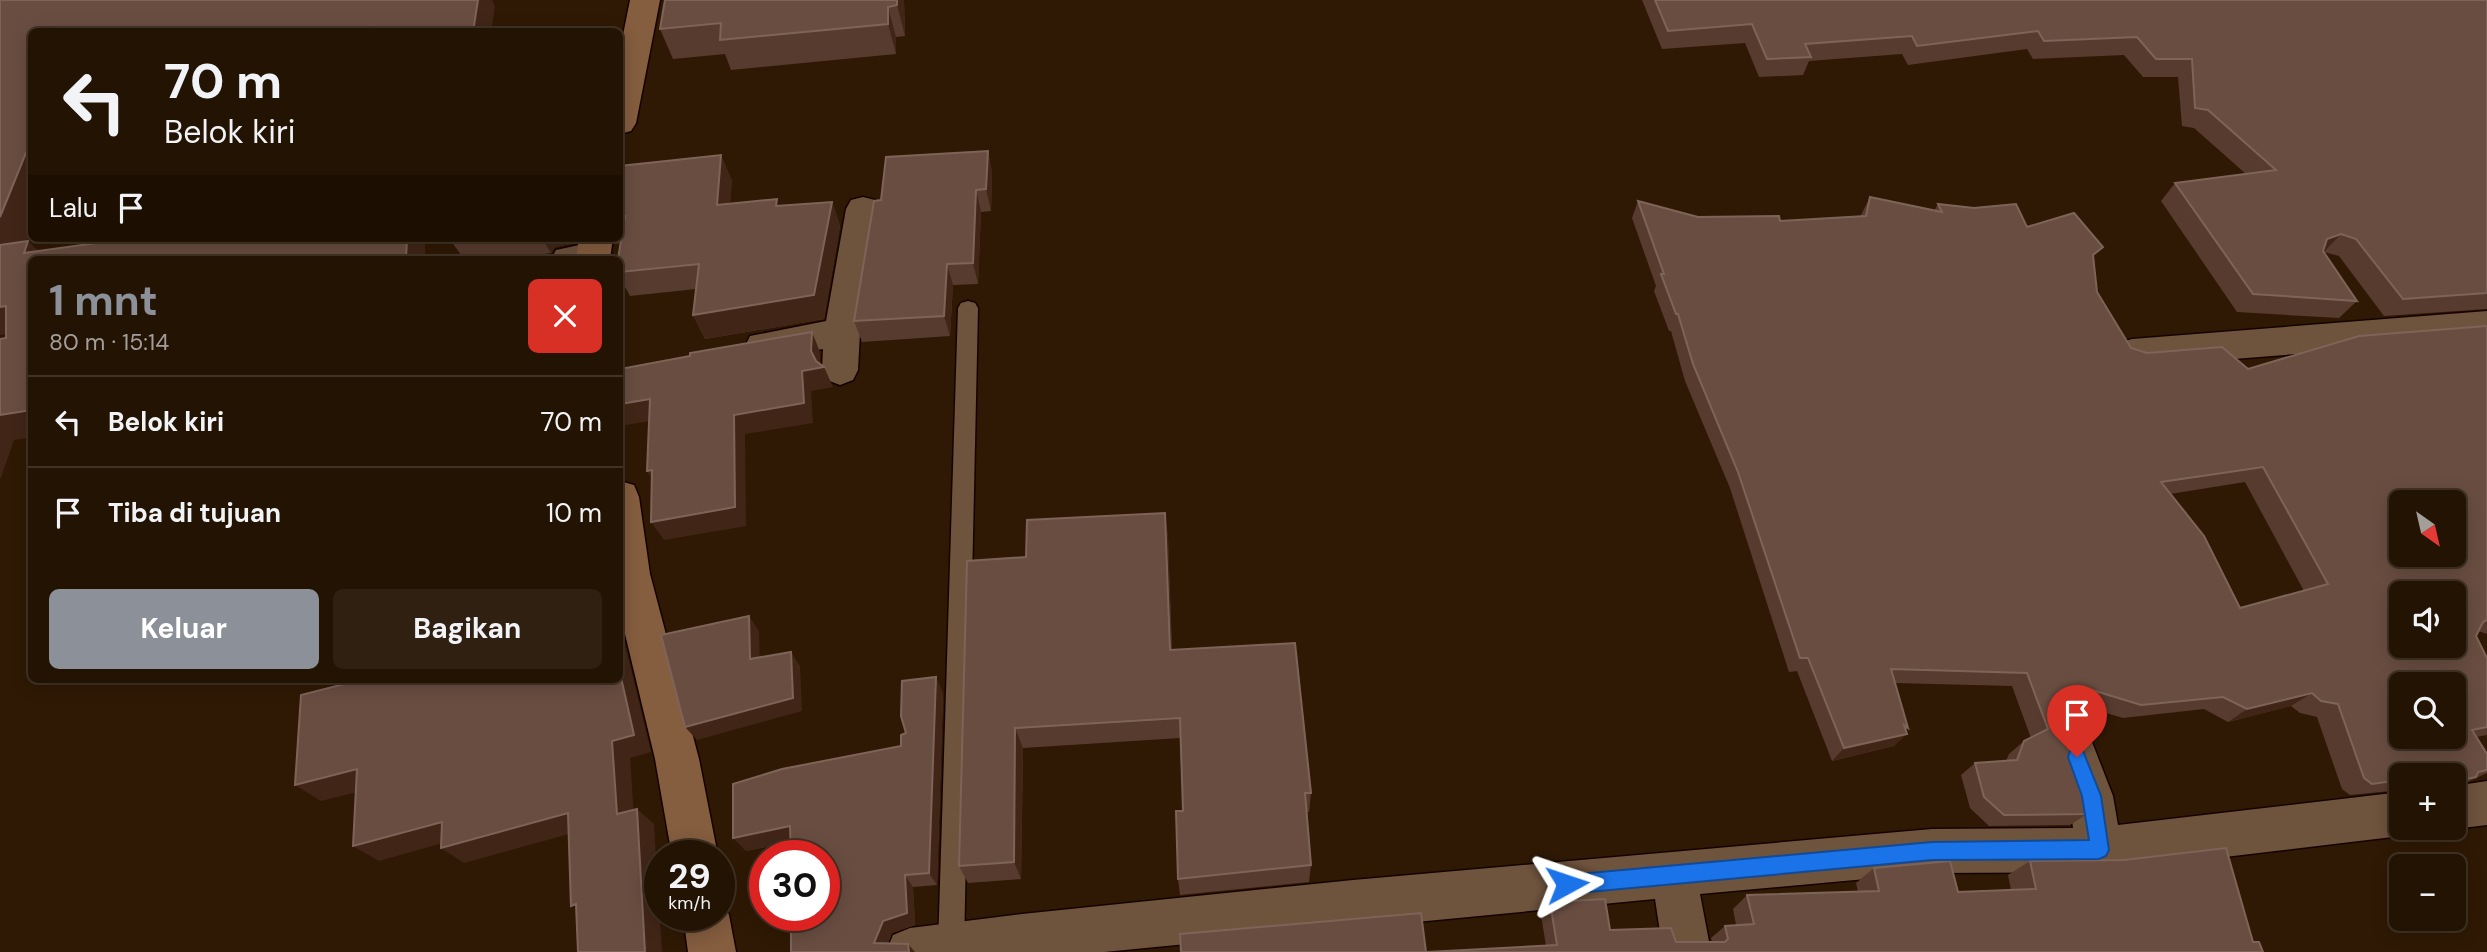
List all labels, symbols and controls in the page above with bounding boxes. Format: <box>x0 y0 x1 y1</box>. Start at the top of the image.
text: 70 m <box>164 49 282 113</box>
icon: left <box>49 56 140 147</box>
text: Belok kiri <box>164 111 296 153</box>
icon: arrive <box>112 189 150 227</box>
text: Lalu <box>49 191 98 225</box>
text: 1 mnt <box>49 273 158 328</box>
button: close <box>528 279 602 353</box>
text: 80 m · 15:14 <box>49 327 169 357</box>
icon: left <box>49 403 87 441</box>
text: Belok kiri <box>108 405 224 439</box>
text: 70 m <box>541 405 602 439</box>
north arrow <box>2389 490 2466 567</box>
map controls <box>2389 490 2466 931</box>
icon: arrive <box>49 494 87 532</box>
text: Tiba di tujuan <box>108 496 281 530</box>
text: 10 m <box>546 496 602 530</box>
button: sound <box>2389 581 2466 658</box>
button: Keluar <box>49 589 319 669</box>
button: Bagikan <box>333 589 602 669</box>
button: search <box>2389 672 2466 749</box>
pin <box>2047 685 2107 757</box>
icon: arrive <box>2058 696 2096 734</box>
button: + <box>2389 763 2466 840</box>
speed limit sign: 30 <box>749 840 840 931</box>
position arrow <box>1530 847 1604 921</box>
text: 29 <box>668 853 711 899</box>
button: − <box>2389 854 2466 931</box>
text: km/h <box>668 891 711 915</box>

